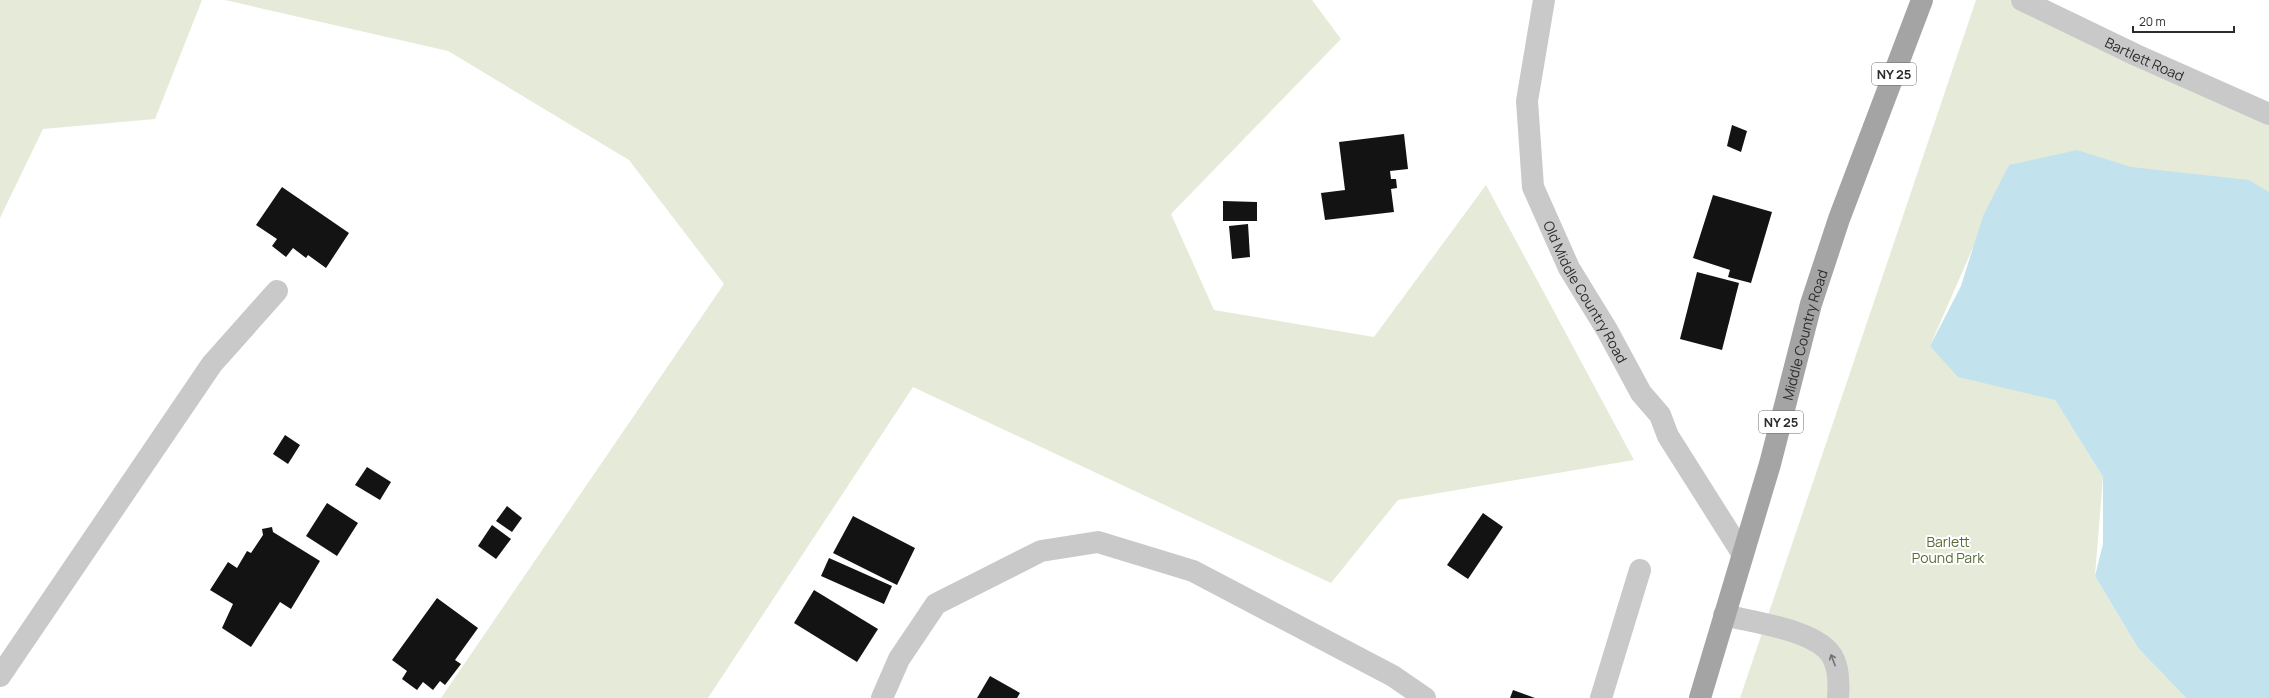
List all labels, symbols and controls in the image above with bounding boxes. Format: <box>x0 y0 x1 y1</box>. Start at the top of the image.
scale bar <box>2133 8 2234 34</box>
text: 20 m <box>2139 13 2166 30</box>
street label: Bartlett Road <box>2102 32 2187 85</box>
road number: NY 25 <box>1872 63 1916 85</box>
street label: Old Middle Country Road <box>1540 218 1632 366</box>
street label: Middle Country Road <box>1777 267 1831 402</box>
road number: NY 25 <box>1759 411 1803 433</box>
park label: Barlett Pound Park <box>1912 532 1985 567</box>
one-way arrow <box>1828 654 1836 666</box>

